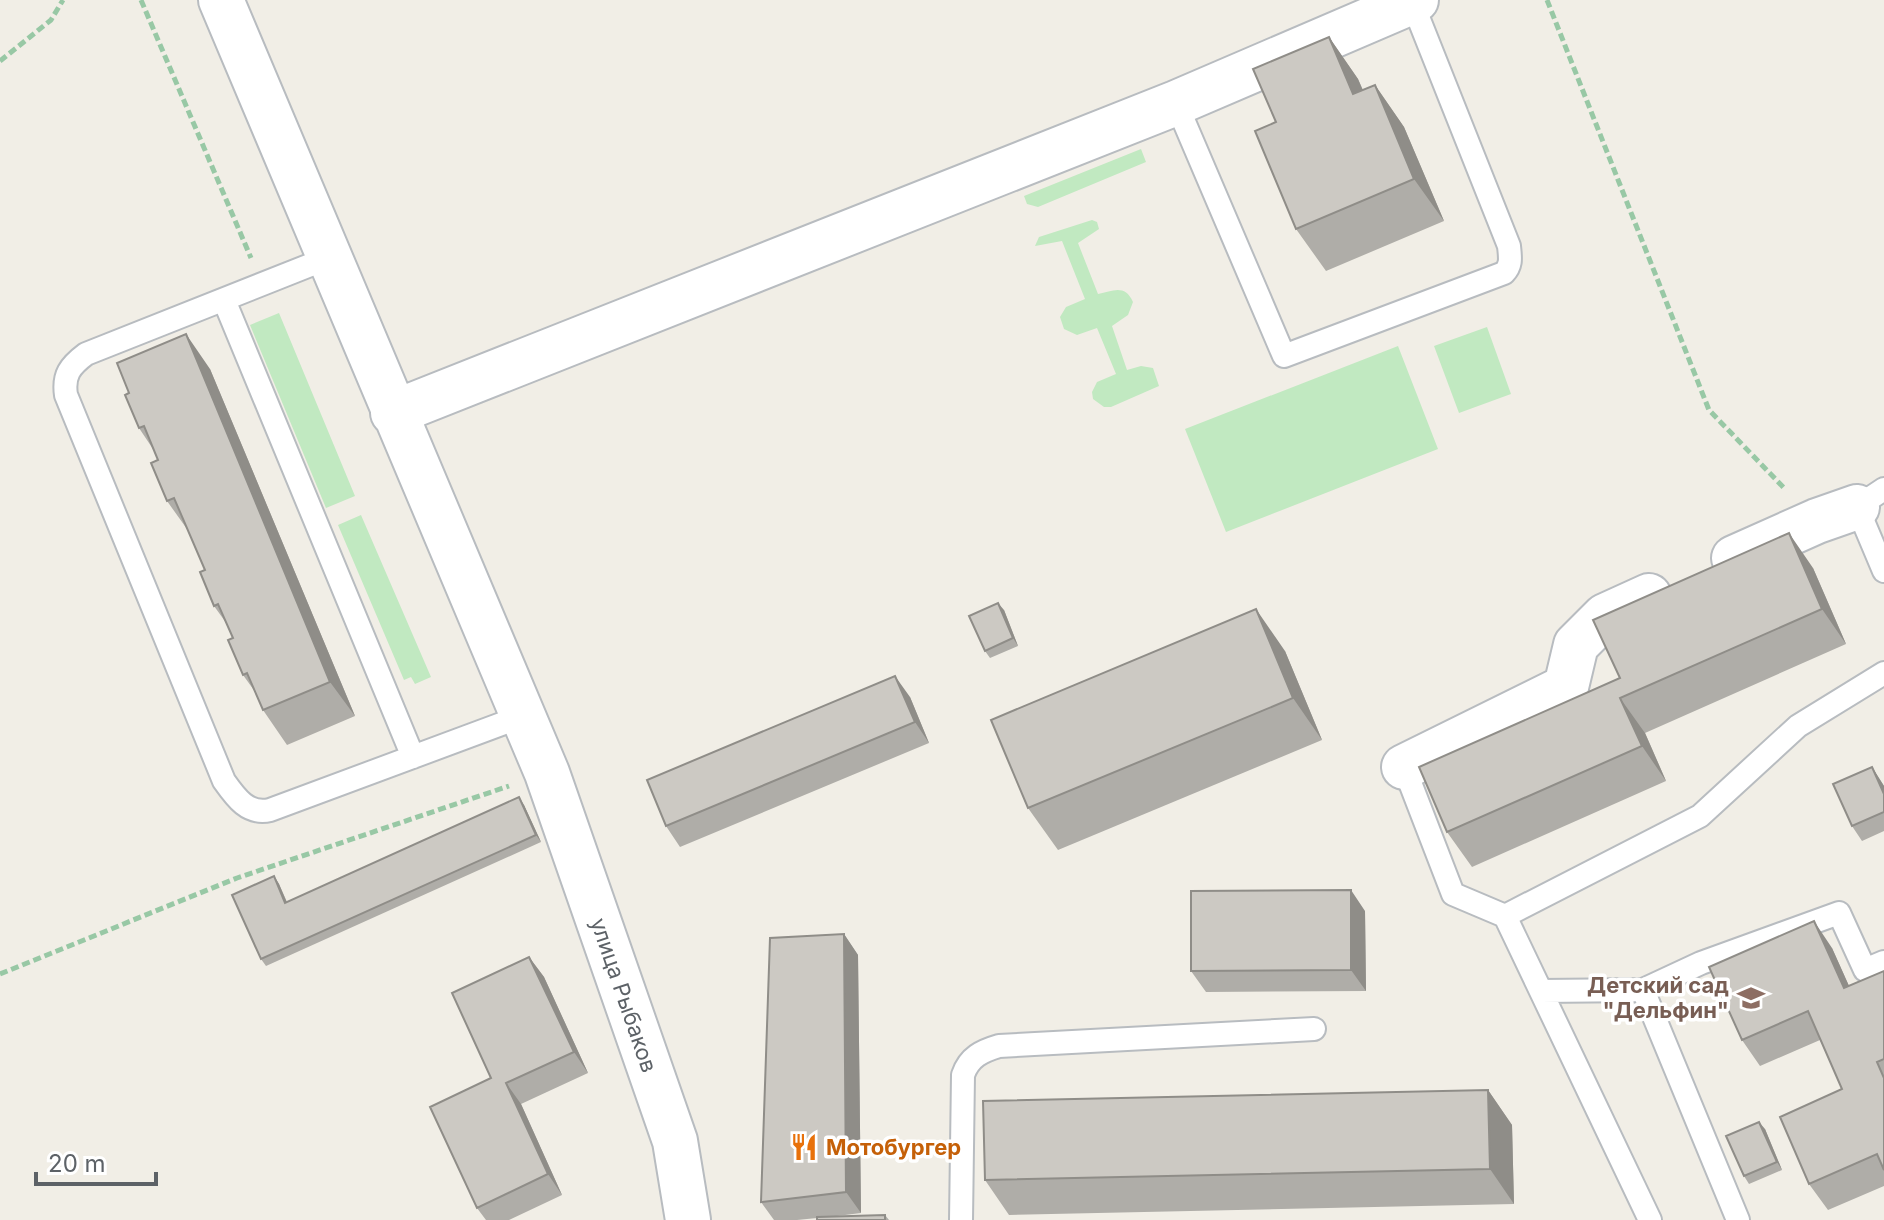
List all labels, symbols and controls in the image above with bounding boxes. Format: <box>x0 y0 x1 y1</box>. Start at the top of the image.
street label: улица Рыбаков <box>585 914 663 1076</box>
place label: Детский сад "Дельфин" <box>1587 972 1729 1023</box>
school or university icon: Детский сад "Дельфин" <box>1736 983 1766 1013</box>
restaurant icon: Мотобургер <box>789 1132 819 1162</box>
place label: Мотобургер <box>826 1134 961 1160</box>
scale bar <box>36 1136 156 1186</box>
text: 20 m <box>48 1149 106 1178</box>

